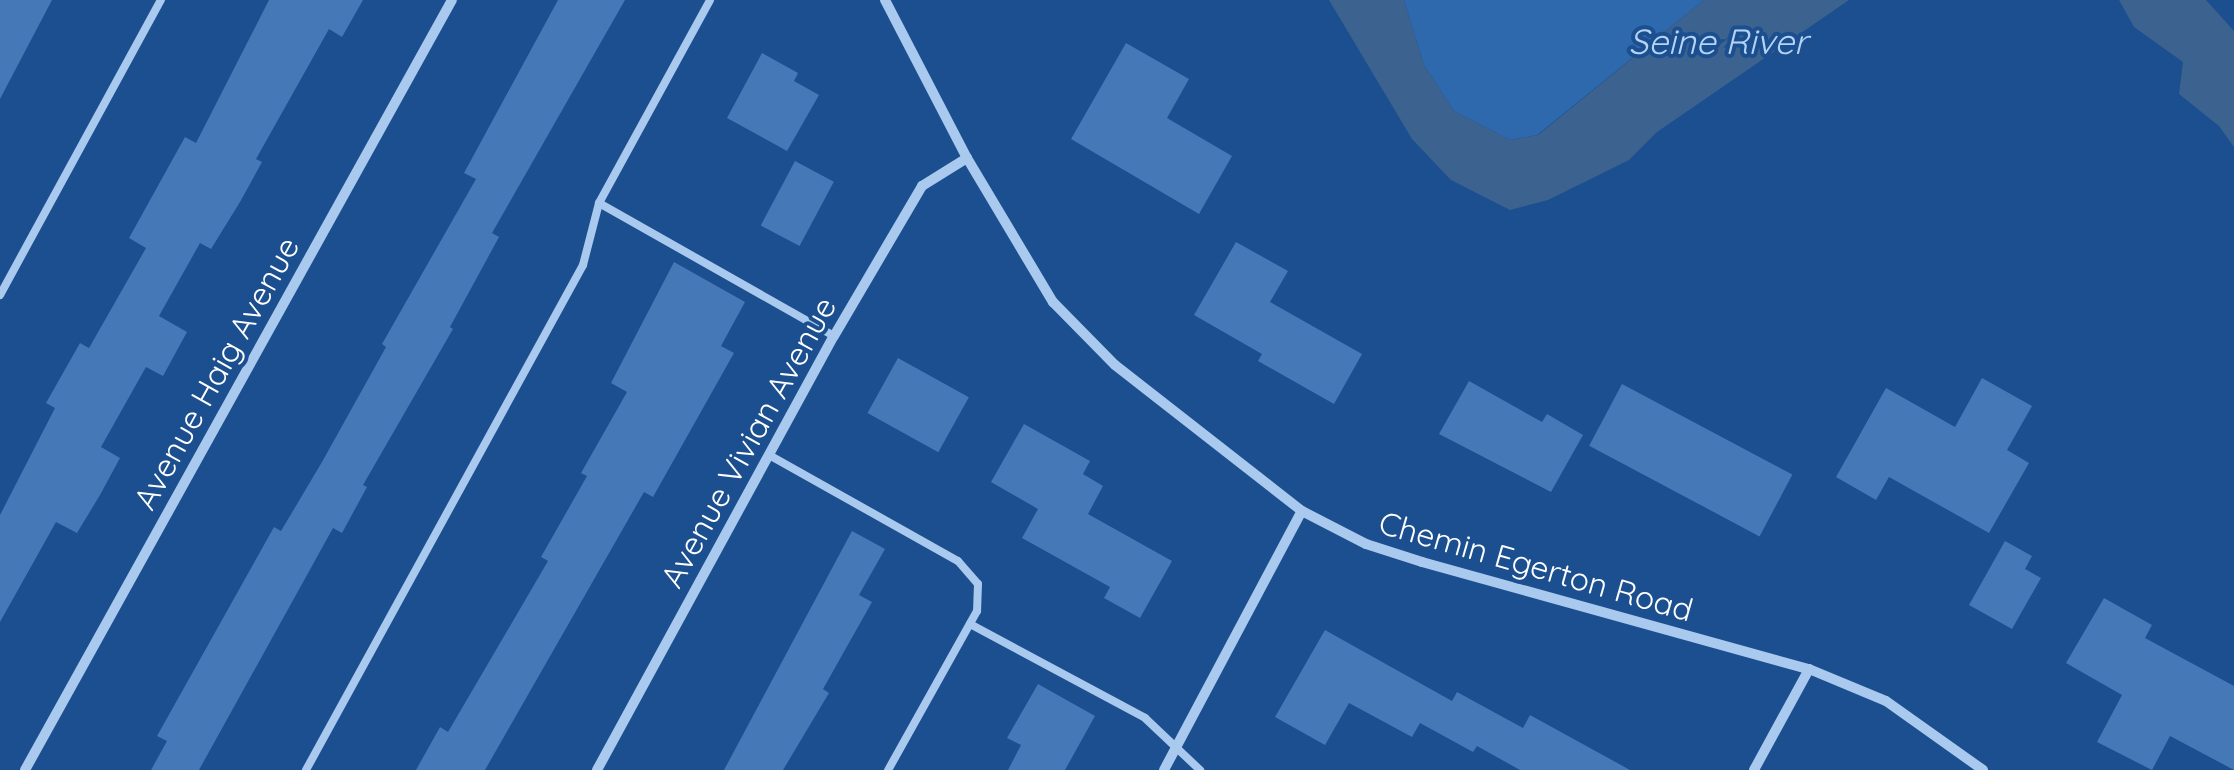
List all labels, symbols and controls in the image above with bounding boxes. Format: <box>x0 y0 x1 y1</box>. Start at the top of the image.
water label: Seine River <box>1628 20 1808 62</box>
street label: Avenue Haig Avenue <box>125 230 307 516</box>
street label: Avenue Vivian Avenue <box>652 290 844 594</box>
street label: Chemin Egerton Road <box>1375 503 1697 629</box>

